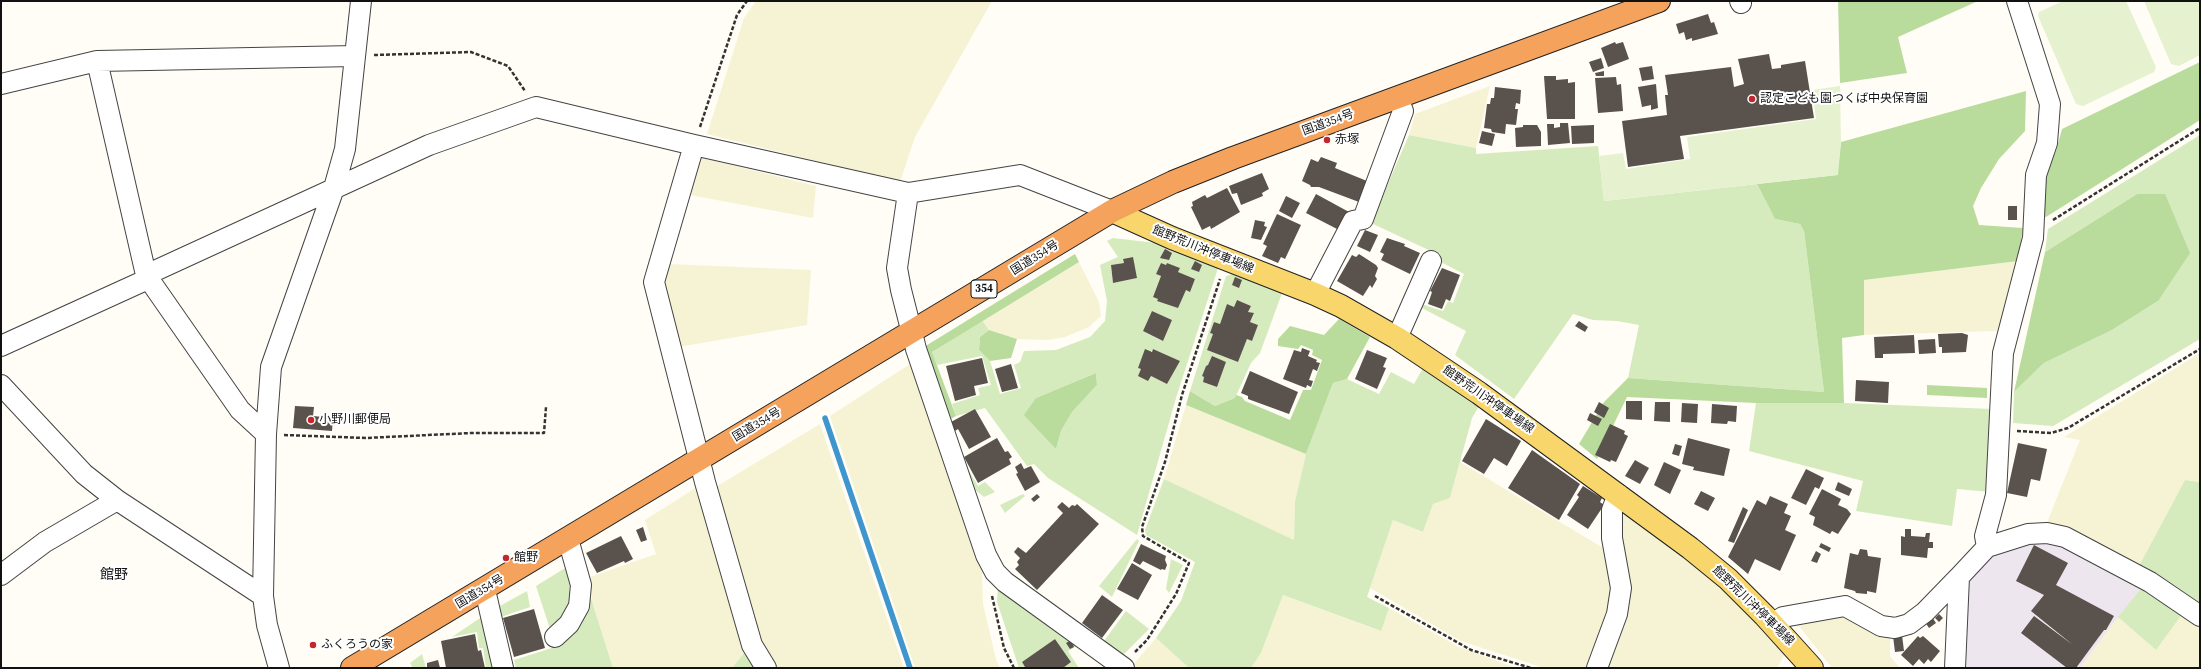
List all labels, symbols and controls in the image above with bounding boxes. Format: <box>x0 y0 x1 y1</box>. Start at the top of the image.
place label: 認定こども園つくば中央保育園 <box>1760 92 1928 106</box>
marker: 認定こども園つくば中央保育園 <box>1747 94 1757 104</box>
street label: 国道354号 <box>1300 107 1356 139</box>
place label: 赤塚 <box>1335 133 1359 147</box>
marker: 赤塚 <box>1322 135 1332 145</box>
street label: 館野荒川沖停車場線 <box>1150 223 1256 277</box>
street label: 国道354号 <box>1008 238 1062 278</box>
road number: 354 <box>971 280 997 298</box>
street label: 館野荒川沖停車場線 <box>1440 363 1536 437</box>
street label: 国道354号 <box>730 405 784 445</box>
place label: 小野川郵便局 <box>319 413 391 427</box>
marker: 小野川郵便局 <box>306 415 316 425</box>
place label: 館野 <box>514 551 538 565</box>
marker: 館野 <box>501 553 511 563</box>
street label: 館野荒川沖停車場線 <box>1709 563 1797 649</box>
district label: 館野 <box>100 567 128 583</box>
street label: 国道354号 <box>453 572 507 612</box>
place label: ふくろうの家 <box>321 638 393 652</box>
marker: ふくろうの家 <box>308 640 318 650</box>

